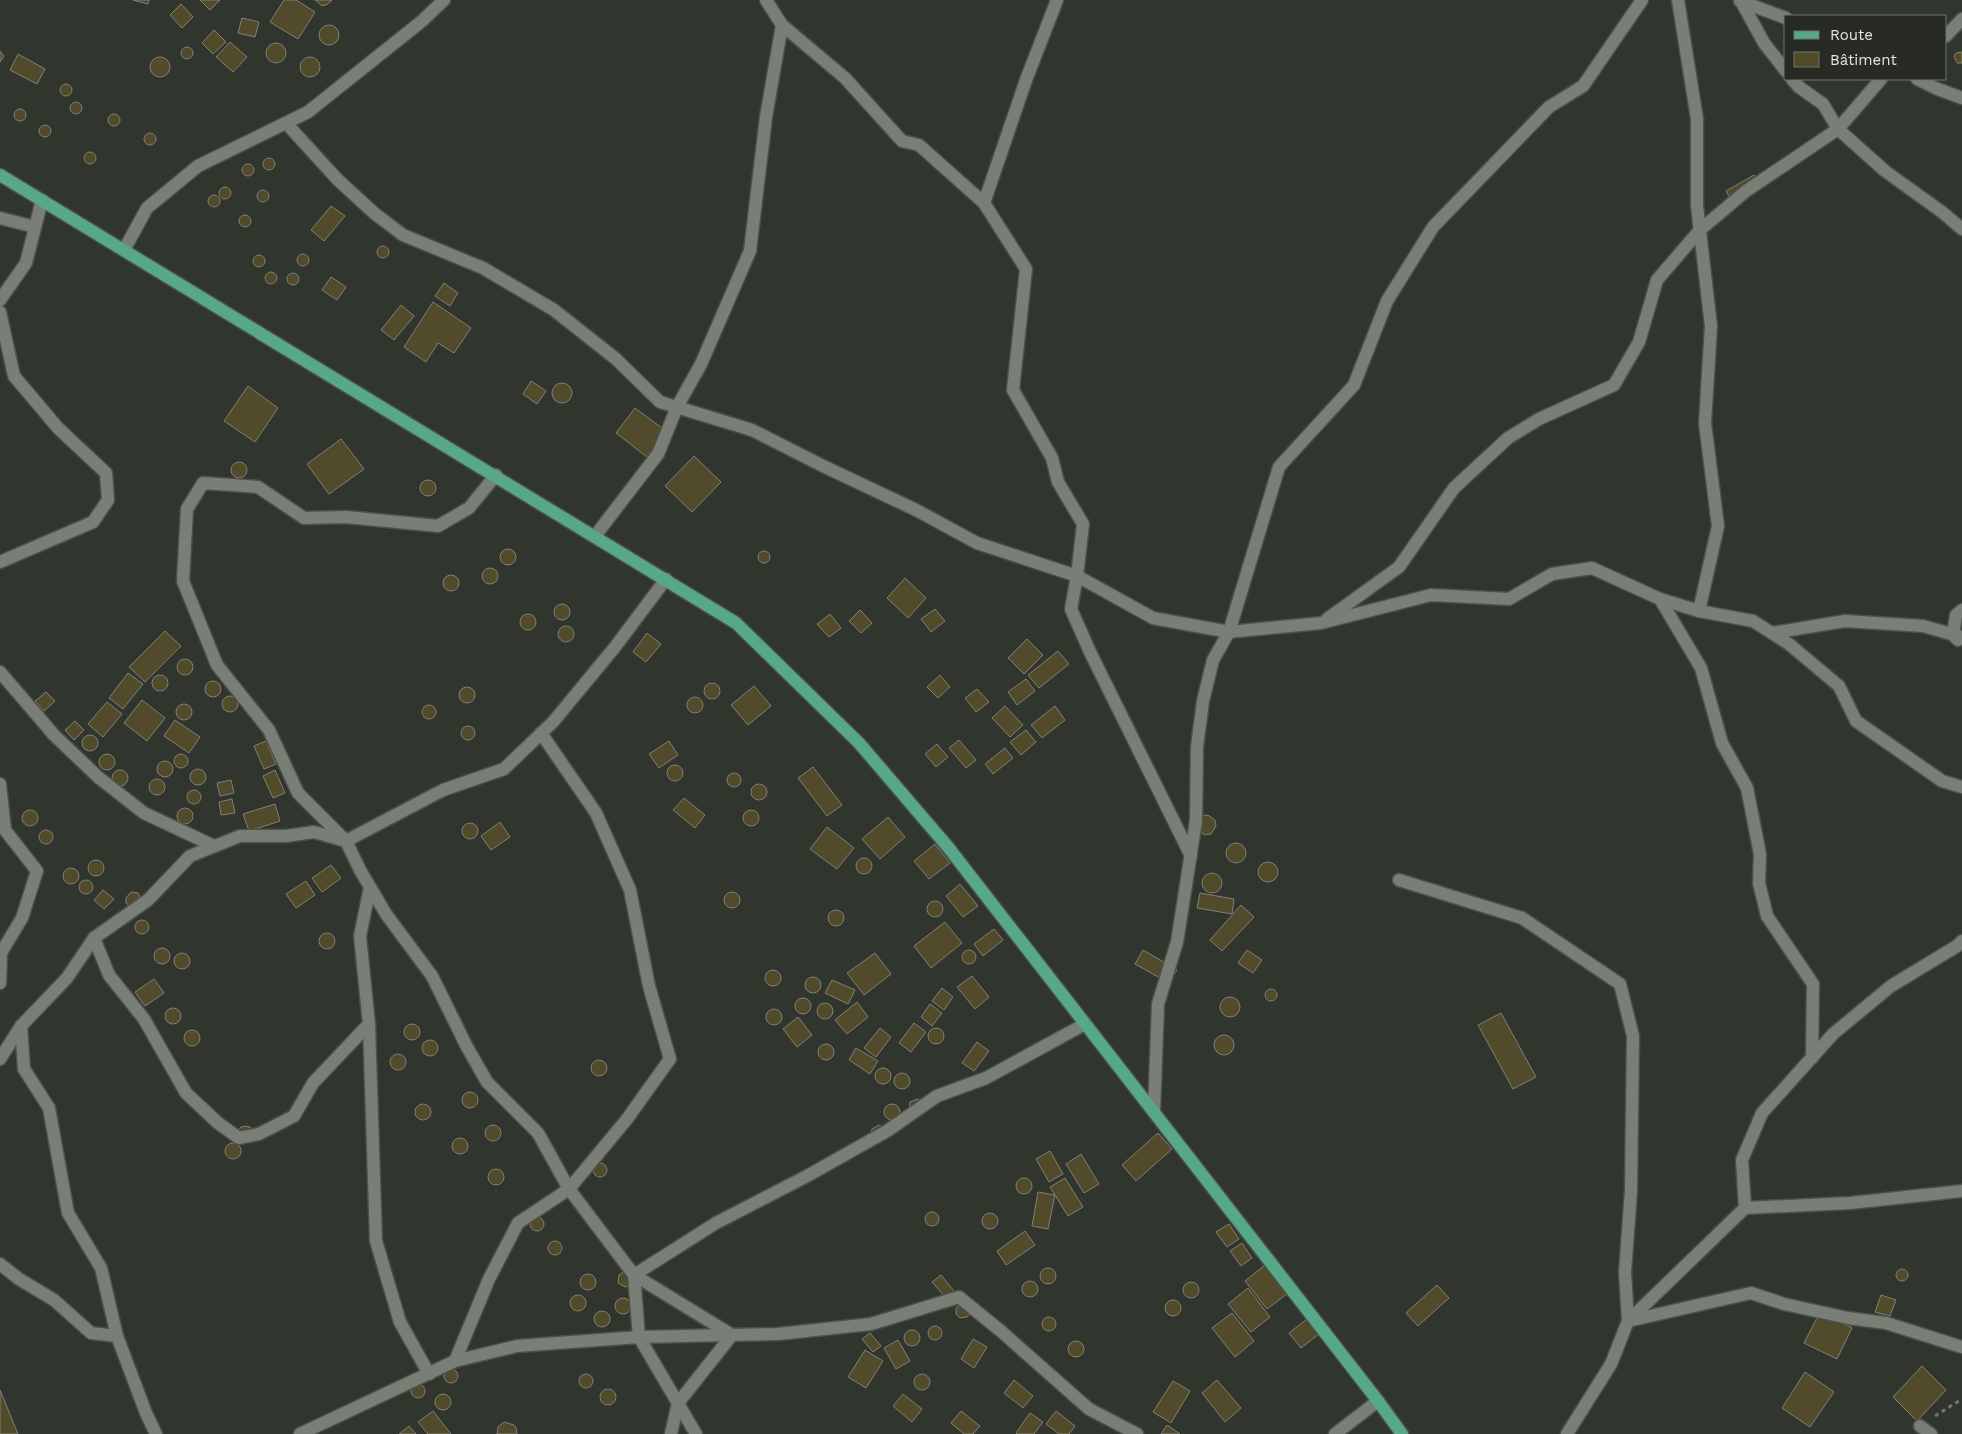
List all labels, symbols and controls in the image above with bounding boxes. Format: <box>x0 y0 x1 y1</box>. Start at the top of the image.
legend <box>1784 15 1947 80</box>
text: Route <box>1830 26 1873 44</box>
text: Bâtiment <box>1830 51 1897 69</box>

